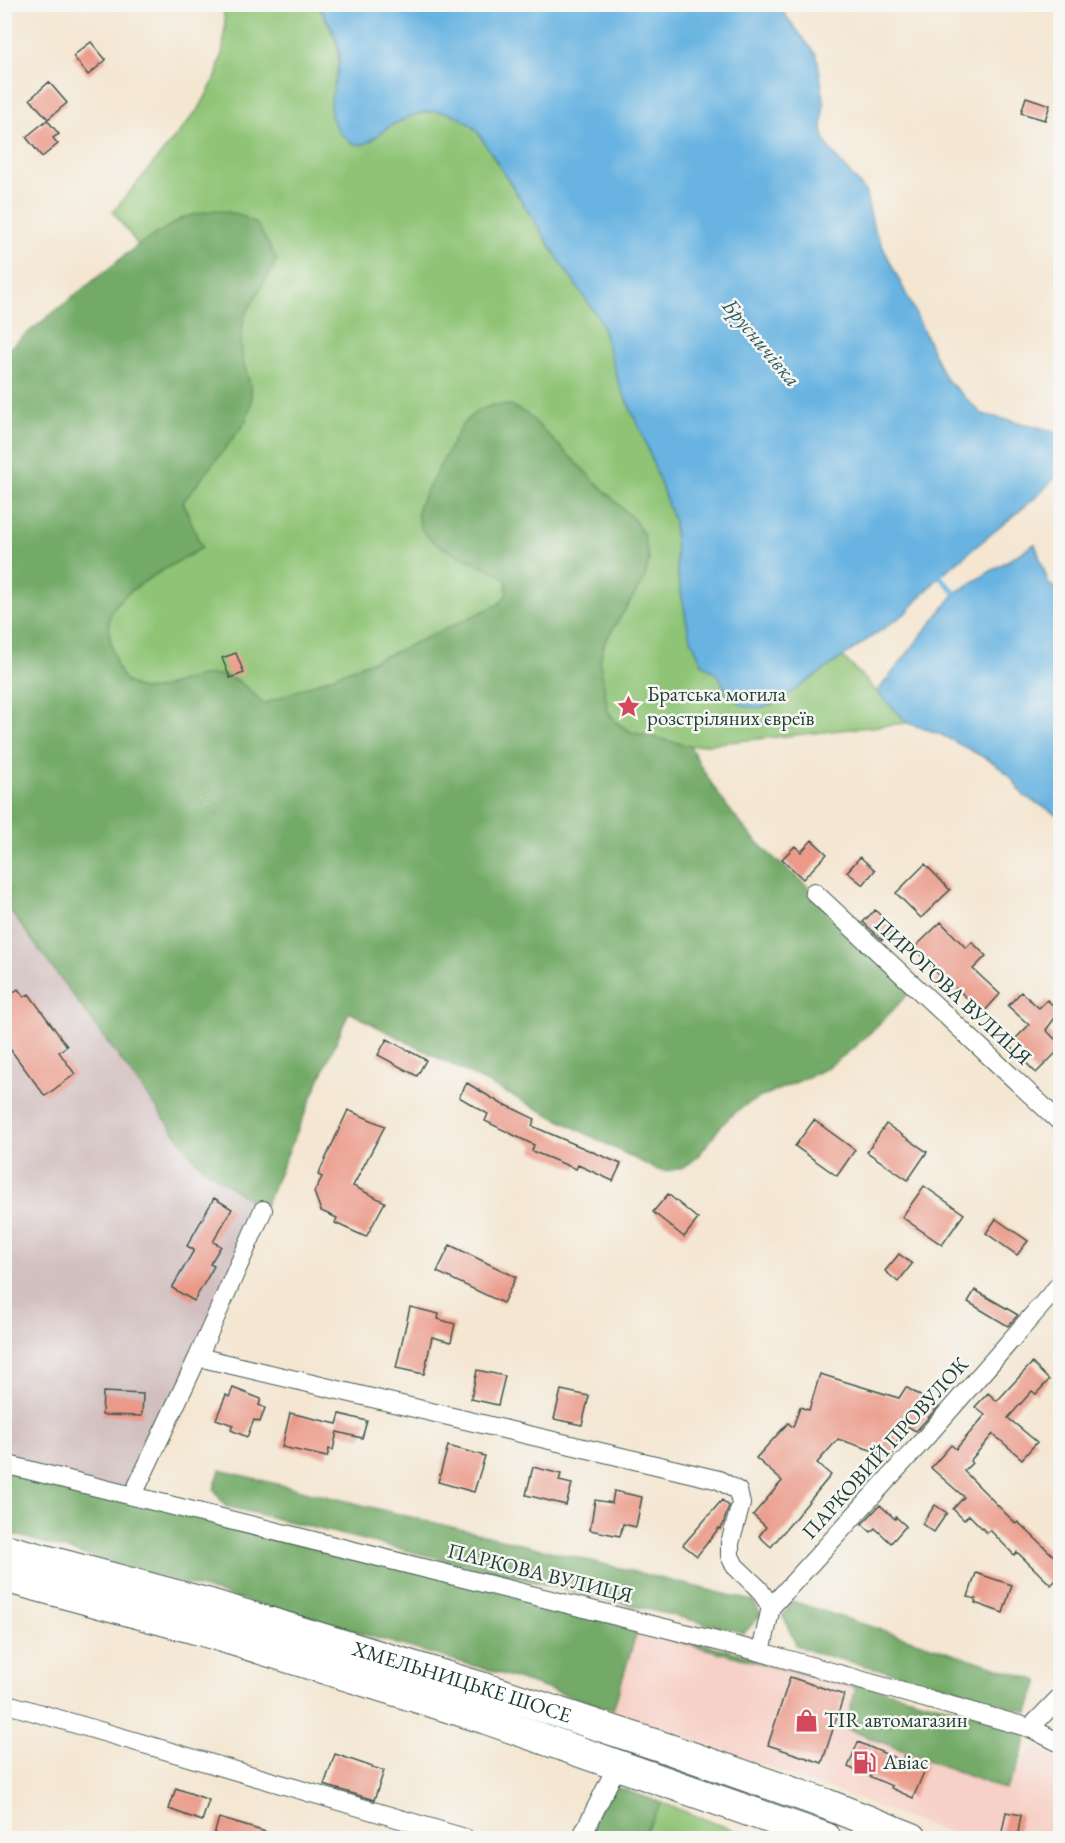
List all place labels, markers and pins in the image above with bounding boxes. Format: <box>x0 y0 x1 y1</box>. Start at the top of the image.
place label: Братська могила розстріляних євреїв <box>647 680 814 731</box>
place icon: Братська могила розстріляних євреїв <box>616 693 642 719</box>
place label: TIR автомагазин <box>824 1706 968 1733</box>
shop icon: TIR автомагазин <box>793 1707 819 1733</box>
place label: Авіас <box>882 1748 929 1775</box>
fuel station icon: Авіас <box>852 1749 878 1775</box>

